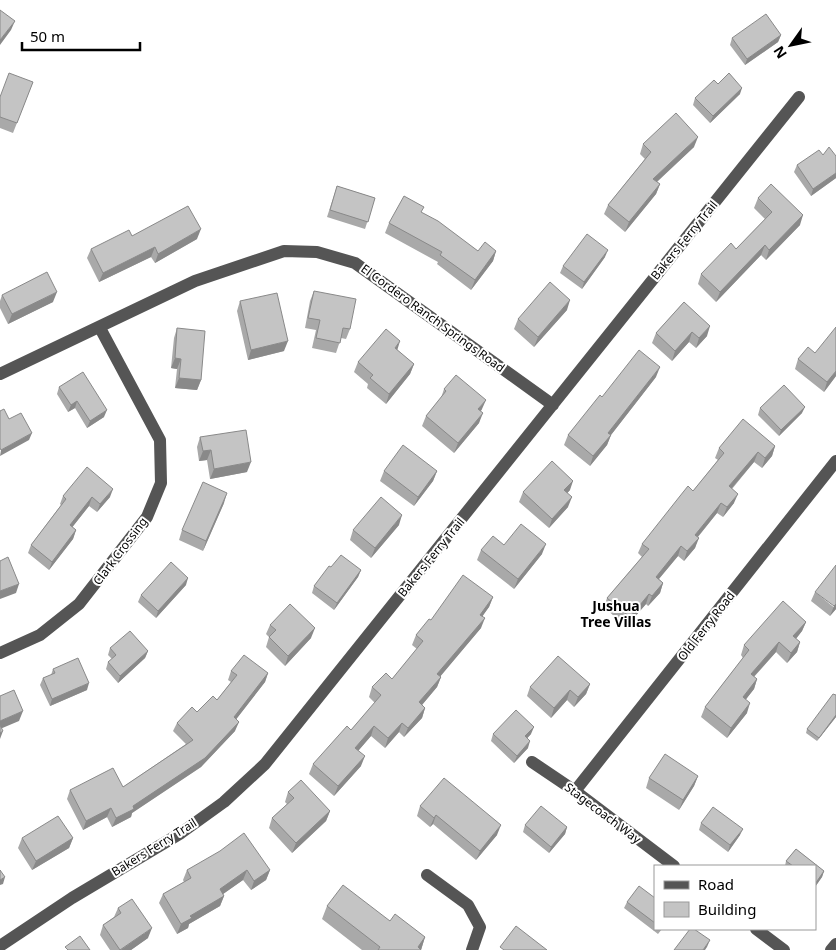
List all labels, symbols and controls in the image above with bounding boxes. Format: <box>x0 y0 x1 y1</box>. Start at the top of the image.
scale bar <box>22 20 140 52</box>
north arrow <box>766 20 816 70</box>
text: 50 m <box>30 26 65 46</box>
text: N <box>769 42 791 62</box>
street label: Bakers Ferry Trail <box>647 197 721 283</box>
street label: El Cordero Ranch Springs Road <box>358 260 508 376</box>
street label: Clark Crossing <box>89 514 151 588</box>
street label: Bakers Ferry Trail <box>394 514 468 600</box>
street label: Old Ferry Road <box>673 588 739 664</box>
district label: Jushua Tree Villas <box>581 596 651 631</box>
street label: Stagecoach Way <box>561 779 645 848</box>
street label: Bakers Ferry Trail <box>108 814 200 880</box>
legend <box>654 865 816 930</box>
text: Road <box>698 874 734 894</box>
text: Building <box>698 899 756 919</box>

